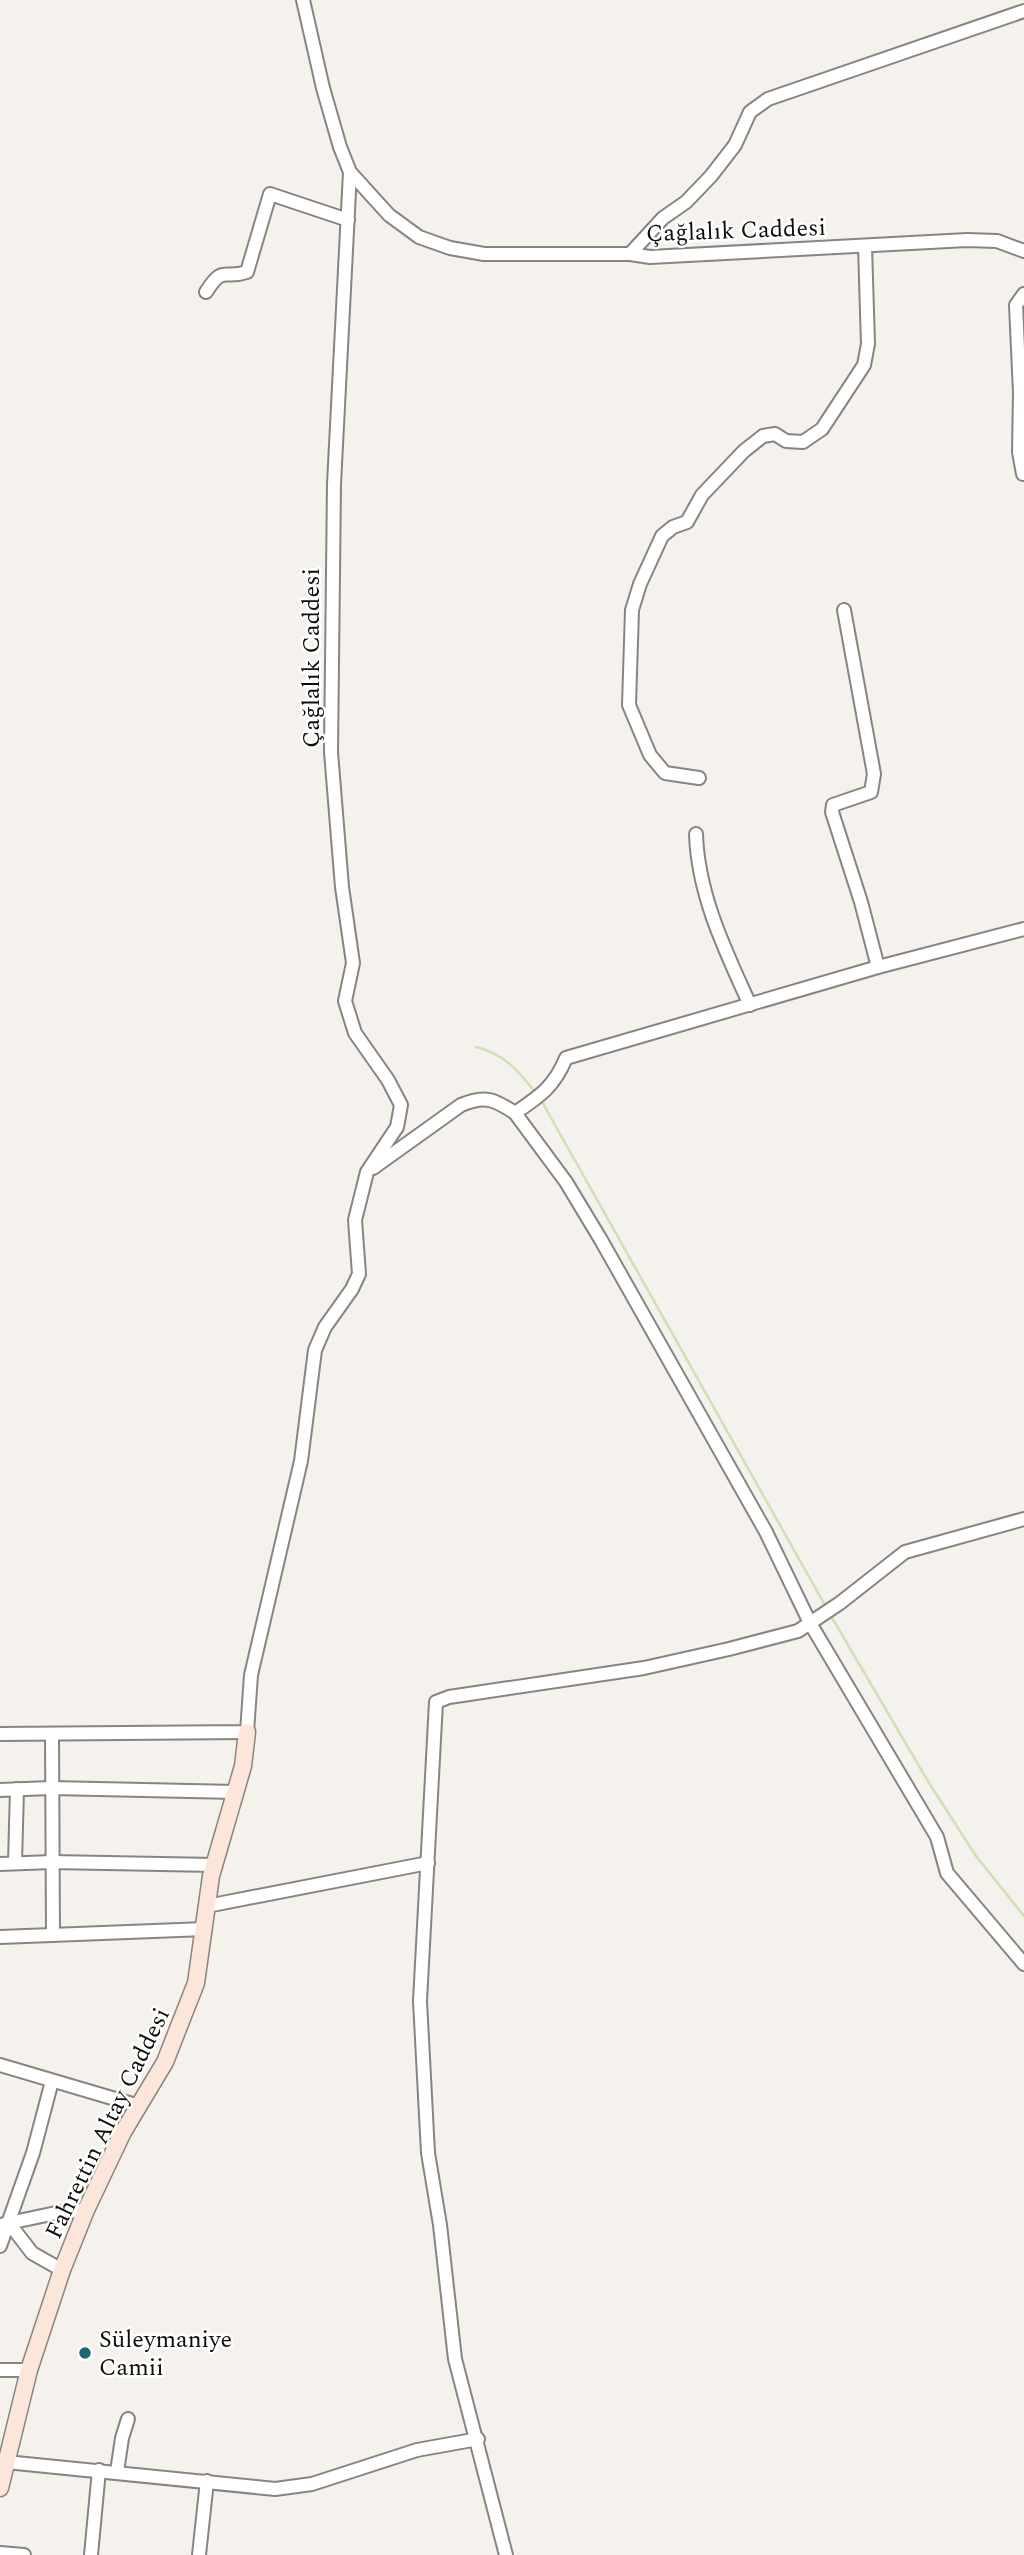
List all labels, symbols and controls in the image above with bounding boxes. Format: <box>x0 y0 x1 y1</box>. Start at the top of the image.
street label: Çağlalık Caddesi <box>645 210 827 252</box>
street label: Çağlalık Caddesi <box>294 568 330 748</box>
street label: Fahrettin Altay Caddesi <box>36 2002 180 2245</box>
place label: Süleymaniye Camii <box>99 2322 232 2386</box>
marker: Süleymaniye Camii <box>77 2345 93 2361</box>

